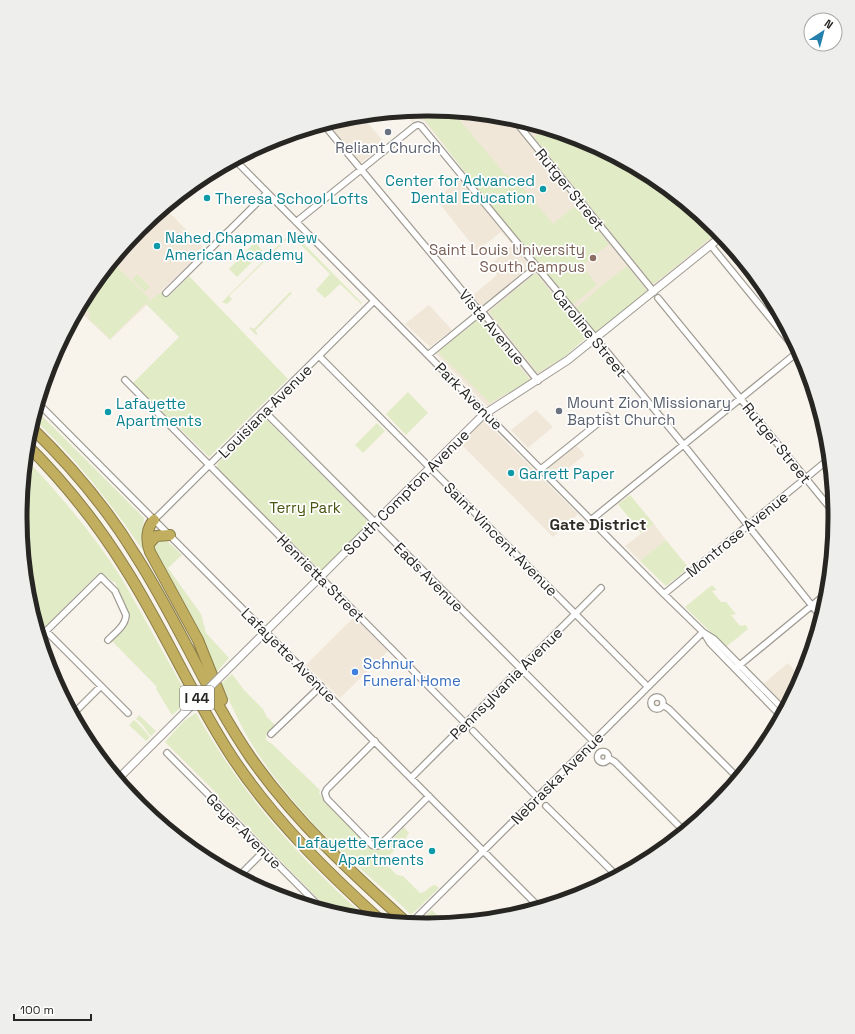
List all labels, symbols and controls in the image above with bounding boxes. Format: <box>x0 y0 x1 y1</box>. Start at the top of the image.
north arrow <box>803 12 843 52</box>
text: N <box>822 16 836 32</box>
marker: Reliant Church <box>383 127 393 137</box>
place label: Reliant Church <box>335 138 441 157</box>
street label: Rutger Street <box>531 144 609 234</box>
place label: Center for Advanced Dental Education <box>385 171 535 207</box>
marker: Center for Advanced Dental Education <box>538 184 548 194</box>
place label: Theresa School Lofts <box>215 189 368 208</box>
marker: Theresa School Lofts <box>202 193 212 203</box>
place label: Nahed Chapman New American Academy <box>165 228 318 264</box>
place label: Saint Louis University South Campus <box>429 240 585 276</box>
marker: Nahed Chapman New American Academy <box>152 241 162 251</box>
marker: Saint Louis University South Campus <box>588 253 598 263</box>
street label: Vista Avenue <box>455 285 529 369</box>
street label: Caroline Street <box>549 285 631 381</box>
street label: Park Avenue <box>431 358 507 434</box>
street label: Louisiana Avenue <box>214 360 316 462</box>
place label: Mount Zion Missionary Baptist Church <box>567 393 731 429</box>
place label: Lafayette Apartments <box>116 394 202 430</box>
street label: Rutger Street <box>738 398 816 488</box>
marker: Mount Zion Missionary Baptist Church <box>554 406 564 416</box>
marker: Lafayette Apartments <box>103 407 113 417</box>
street label: South Compton Avenue <box>339 425 473 559</box>
place label: Garrett Paper <box>519 464 615 483</box>
marker: Garrett Paper <box>506 468 516 478</box>
street label: Saint Vincent Avenue <box>440 478 562 600</box>
street label: Montrose Avenue <box>682 487 792 581</box>
park label: Terry Park <box>269 498 341 517</box>
district label: Gate District <box>549 514 647 535</box>
street label: Henrietta Street <box>273 530 369 626</box>
street label: Eads Avenue <box>390 538 468 616</box>
street label: Lafayette Avenue <box>238 604 341 707</box>
street label: Pennsylvania Avenue <box>446 623 566 743</box>
place label: Schnur Funeral Home <box>363 654 461 690</box>
marker: Schnur Funeral Home <box>350 667 360 677</box>
road number: I 44 <box>180 686 214 710</box>
street label: Nebraska Avenue <box>507 728 607 828</box>
street label: Geyer Avenue <box>202 789 286 873</box>
place label: Lafayette Terrace Apartments <box>297 833 424 869</box>
marker: Lafayette Terrace Apartments <box>427 846 437 856</box>
scale bar <box>14 996 91 1022</box>
text: 100 m <box>20 1002 54 1018</box>

